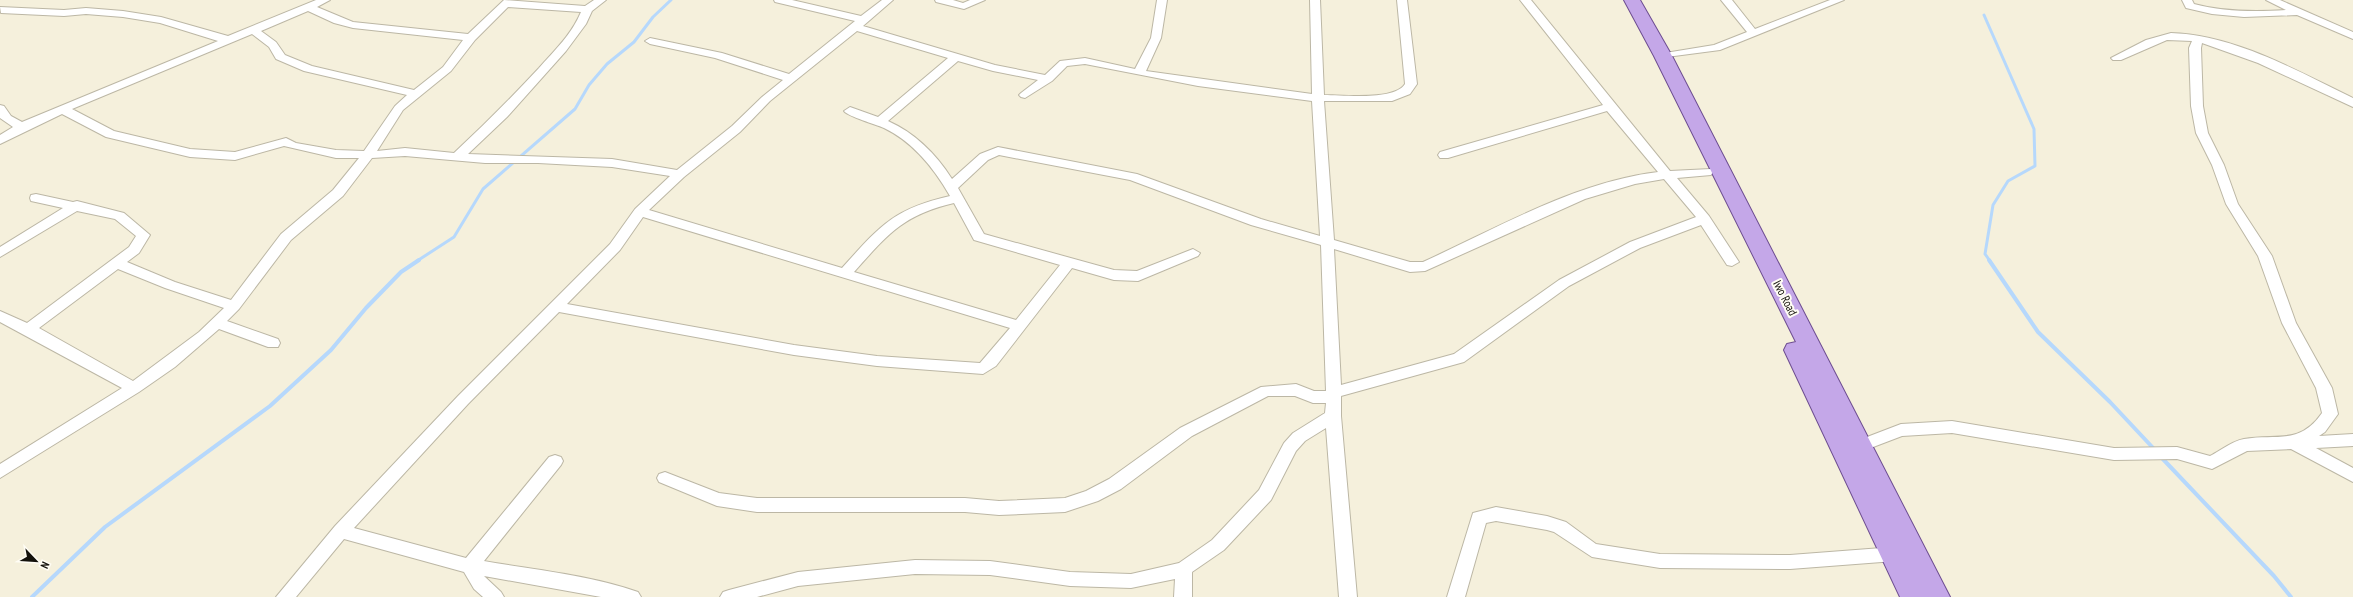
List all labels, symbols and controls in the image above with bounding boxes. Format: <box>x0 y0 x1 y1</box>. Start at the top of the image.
street label: Iwo Road <box>1770 277 1801 318</box>
north arrow <box>16 541 56 581</box>
text: N <box>37 560 53 571</box>

